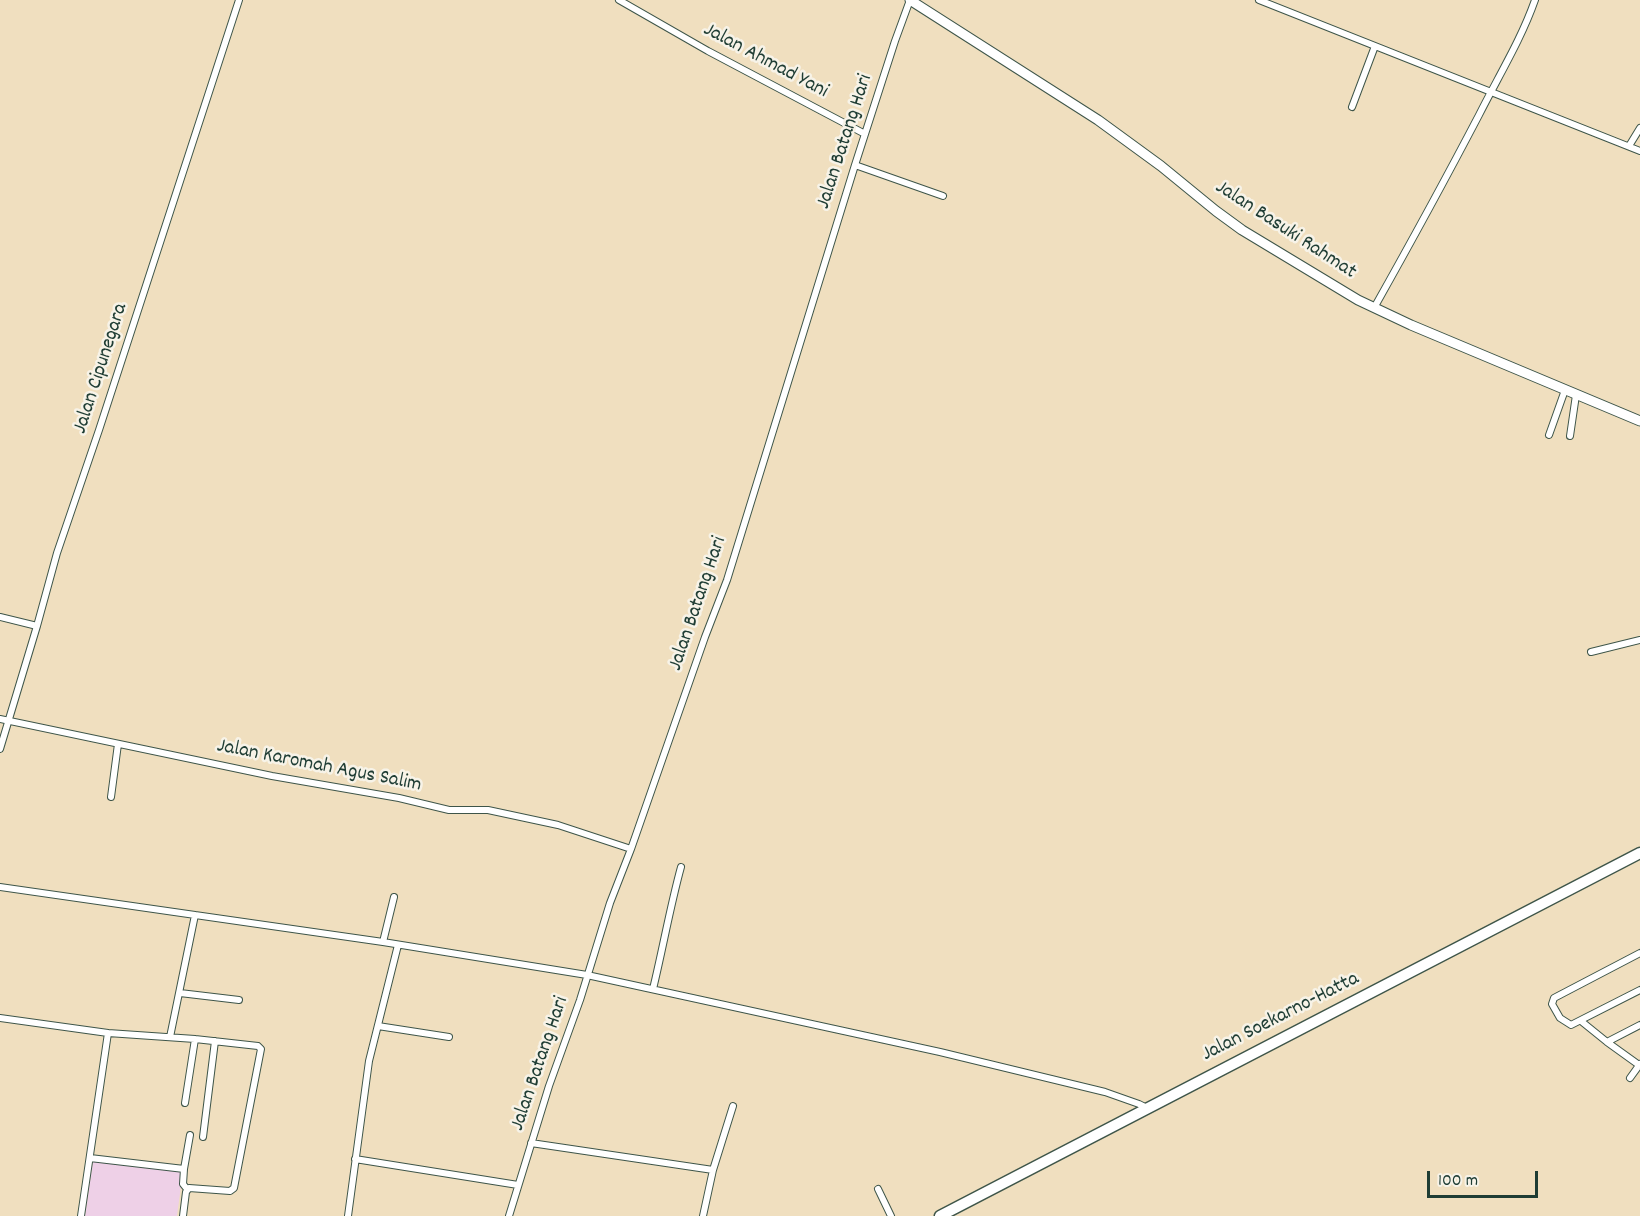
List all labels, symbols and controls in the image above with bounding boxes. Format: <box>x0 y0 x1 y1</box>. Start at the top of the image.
street label: Jalan Ahmad Yani <box>698 18 832 106</box>
street label: Jalan Batang Hari <box>812 71 880 213</box>
street label: Jalan Basuki Rahmat <box>1210 176 1360 286</box>
street label: Jalan Cipunegara <box>69 301 135 437</box>
street label: Jalan Batang Hari <box>664 534 734 674</box>
street label: Jalan Karomah Agus Salim <box>215 735 423 799</box>
street label: Jalan Soekarno-Hatta <box>1198 967 1364 1069</box>
street label: Jalan Batang Hari <box>506 994 576 1134</box>
scale bar <box>1430 1159 1541 1197</box>
text: 100 m <box>1438 1169 1478 1194</box>

